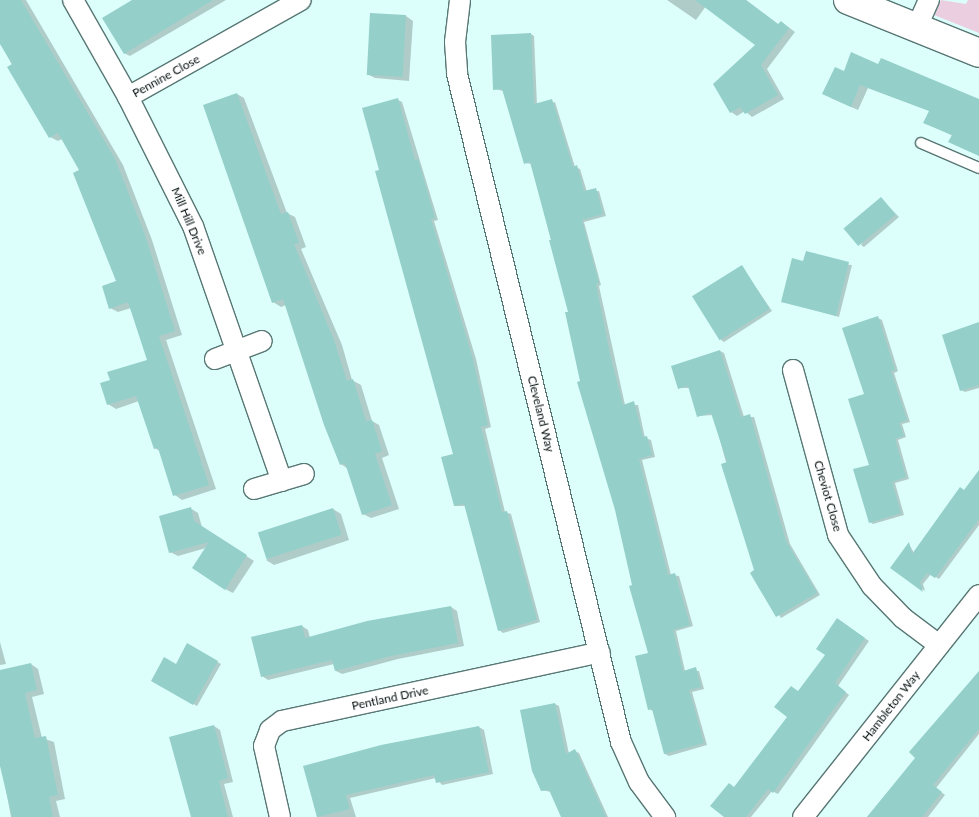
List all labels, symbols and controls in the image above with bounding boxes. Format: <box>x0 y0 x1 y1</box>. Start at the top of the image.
street label: Pennine Close <box>130 52 202 100</box>
street label: Mill Hill Drive <box>168 185 210 257</box>
street label: Cleveland Way <box>525 374 557 454</box>
street label: Cheviot Close <box>811 459 845 533</box>
street label: Hambleton Way <box>859 668 923 744</box>
street label: Pentland Drive <box>350 683 430 713</box>

